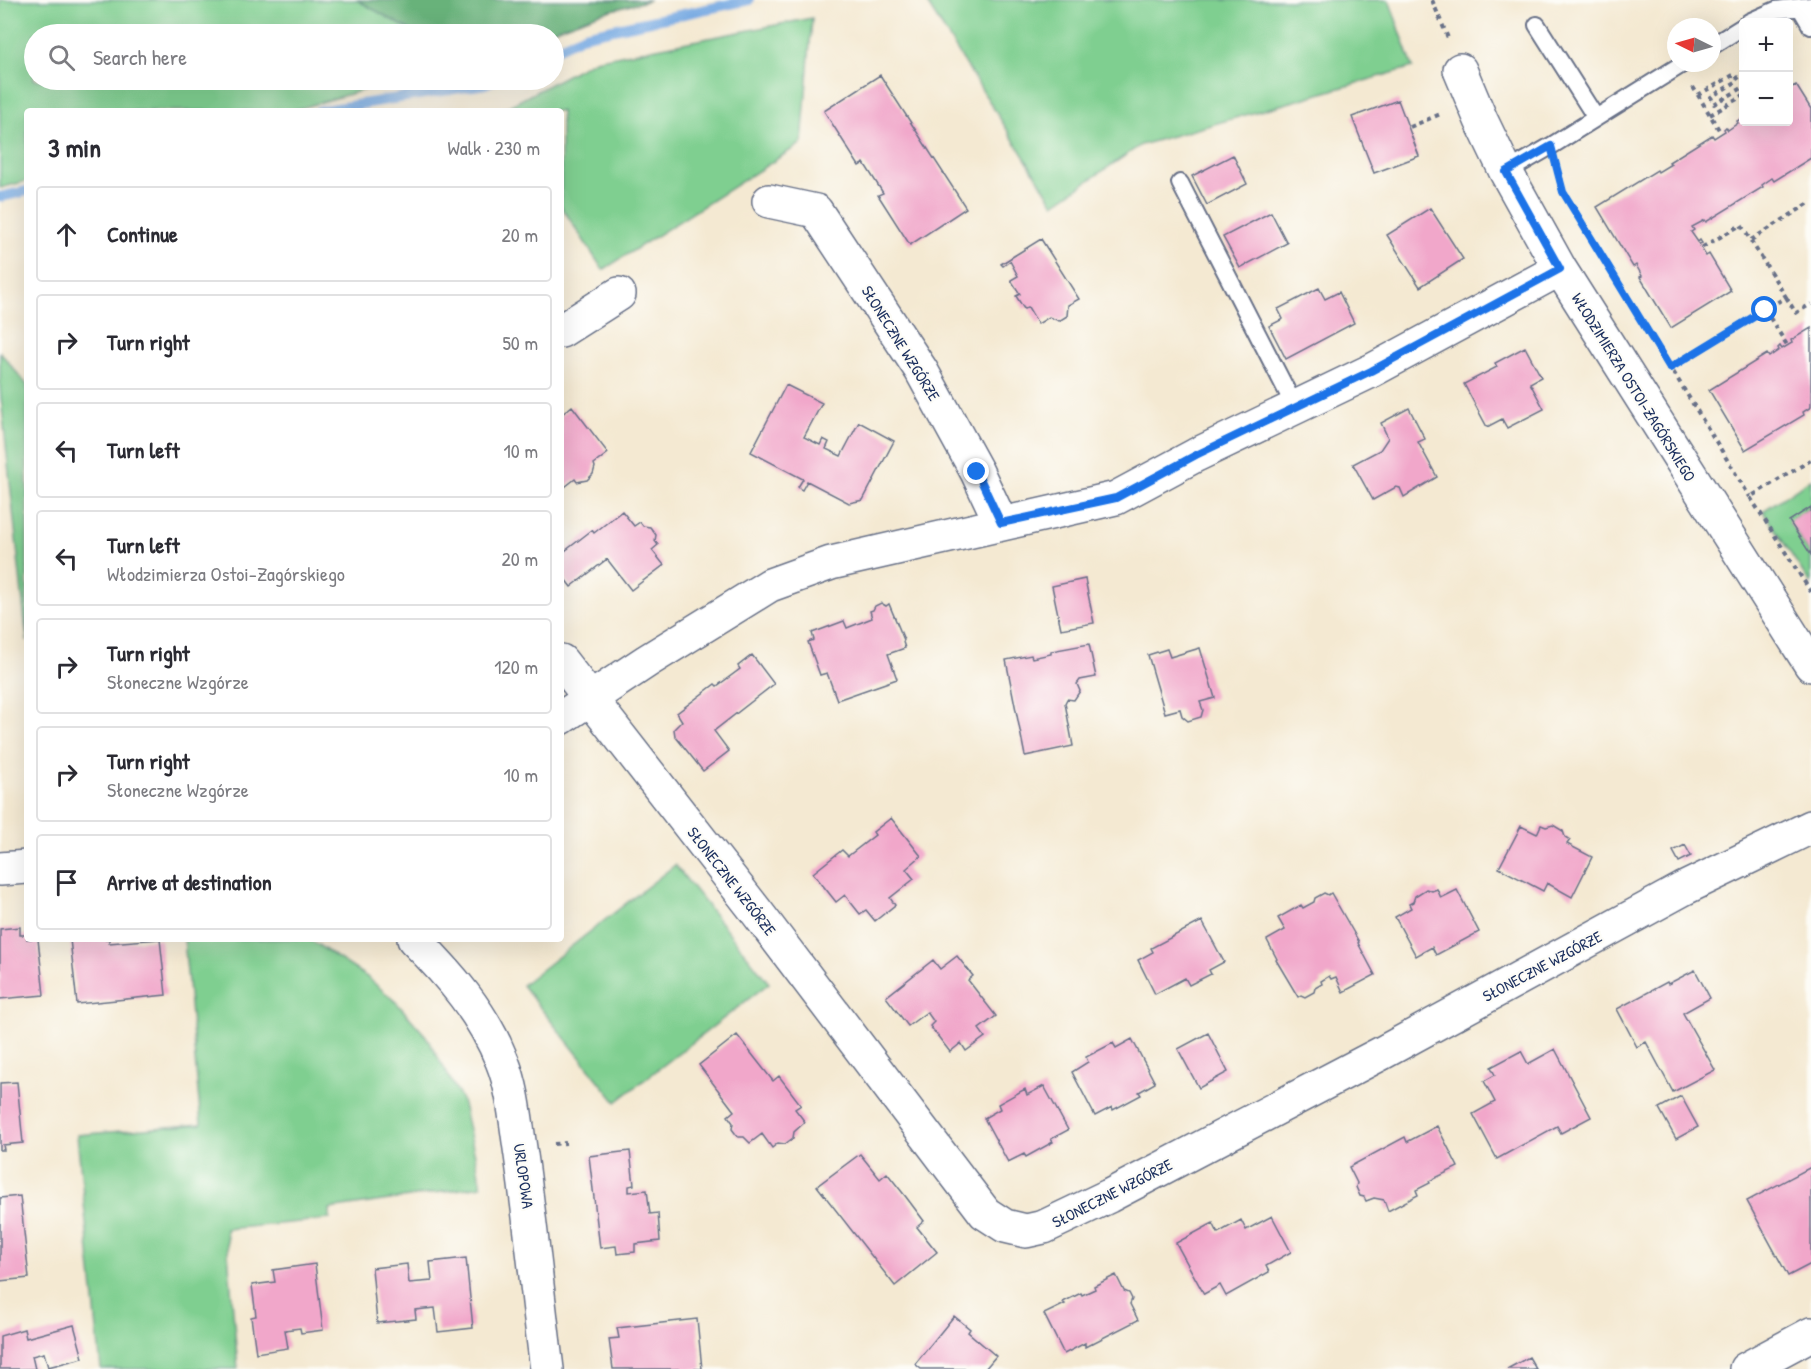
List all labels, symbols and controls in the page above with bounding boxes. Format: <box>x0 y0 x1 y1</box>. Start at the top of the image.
north arrow <box>1667 18 1721 72</box>
map controls <box>1739 18 1793 126</box>
button: + <box>1739 18 1793 72</box>
search box <box>24 24 564 90</box>
icon: search <box>45 41 78 74</box>
text: Search here <box>93 42 187 72</box>
button: − <box>1739 72 1793 126</box>
text: 3 min <box>48 130 101 165</box>
text: Walk · 230 m <box>448 134 540 161</box>
icon: ahead <box>50 218 83 251</box>
text: Continue <box>107 219 178 249</box>
text: 20 m <box>501 221 538 248</box>
street label: SŁONECZNE WZGÓRZE <box>857 281 945 405</box>
street label: WŁODZIMIERZA OSTOI-ZAGÓRSKIEGO <box>1567 289 1701 486</box>
route start <box>1751 296 1777 322</box>
icon: right <box>50 326 83 359</box>
text: Turn right <box>107 327 190 357</box>
text: 50 m <box>502 329 538 356</box>
icon: left <box>50 434 83 467</box>
text: Turn left <box>107 435 180 465</box>
text: 10 m <box>504 437 538 464</box>
route end <box>963 458 989 484</box>
text: Turn left <box>107 530 180 560</box>
icon: left <box>50 542 83 575</box>
text: 20 m <box>501 545 538 572</box>
text: Włodzimierza Ostoi-Zagórskiego <box>107 560 345 587</box>
text: Turn right <box>107 638 190 668</box>
icon: right <box>50 650 83 683</box>
text: 120 m <box>494 653 538 680</box>
text: Słoneczne Wzgórze <box>107 668 249 695</box>
text: Turn right <box>107 746 190 776</box>
icon: right <box>50 758 83 791</box>
text: 10 m <box>504 761 538 788</box>
text: Słoneczne Wzgórze <box>107 776 249 803</box>
street label: SŁONECZNE WZGÓRZE <box>683 822 781 940</box>
icon: arrive <box>50 866 83 899</box>
text: Arrive at destination <box>107 867 272 897</box>
street label: SŁONECZNE WZGÓRZE <box>1478 925 1606 1007</box>
street label: URLOPOWA <box>509 1142 539 1210</box>
street label: SŁONECZNE WZGÓRZE <box>1048 1153 1176 1233</box>

